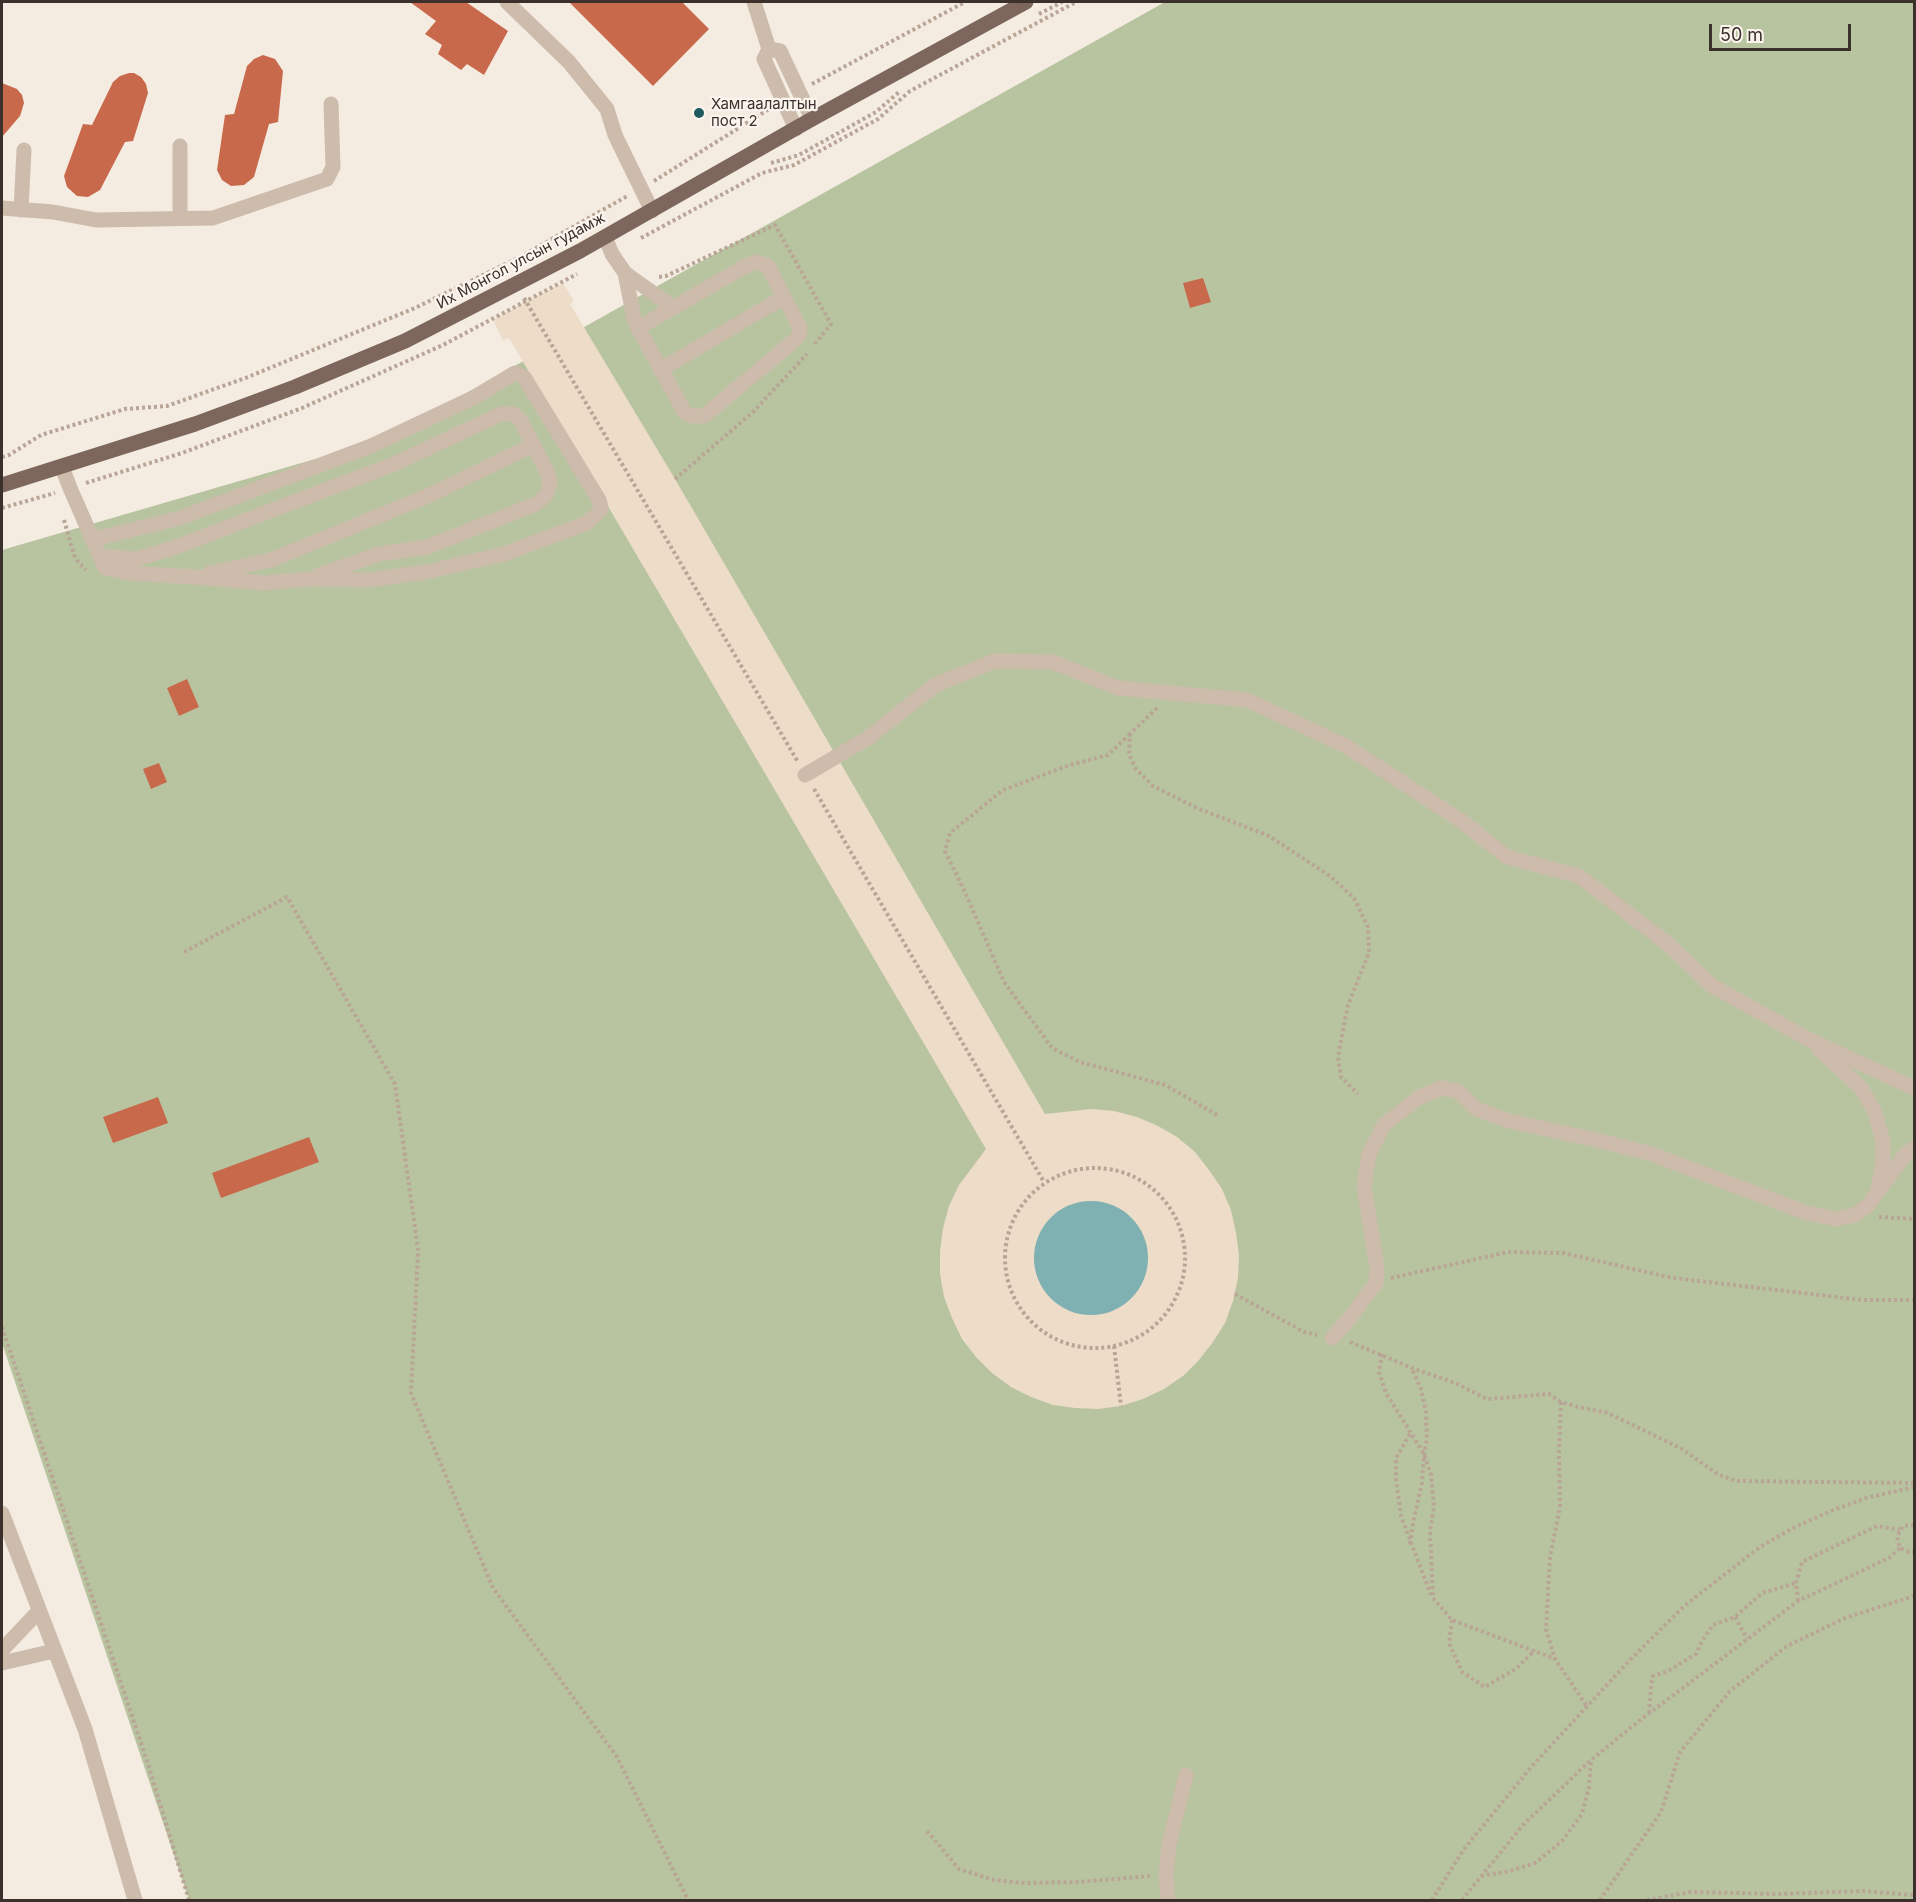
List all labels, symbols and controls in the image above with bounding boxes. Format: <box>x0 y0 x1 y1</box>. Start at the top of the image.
scale bar <box>1712 12 1854 50</box>
text: 50 m <box>1720 24 1763 45</box>
place label: Хамгаалалтын пост 2 <box>711 95 817 130</box>
marker: Хамгаалалтын пост 2 <box>692 106 706 120</box>
street label: Их Монгол улсын гудамж <box>434 209 608 313</box>

